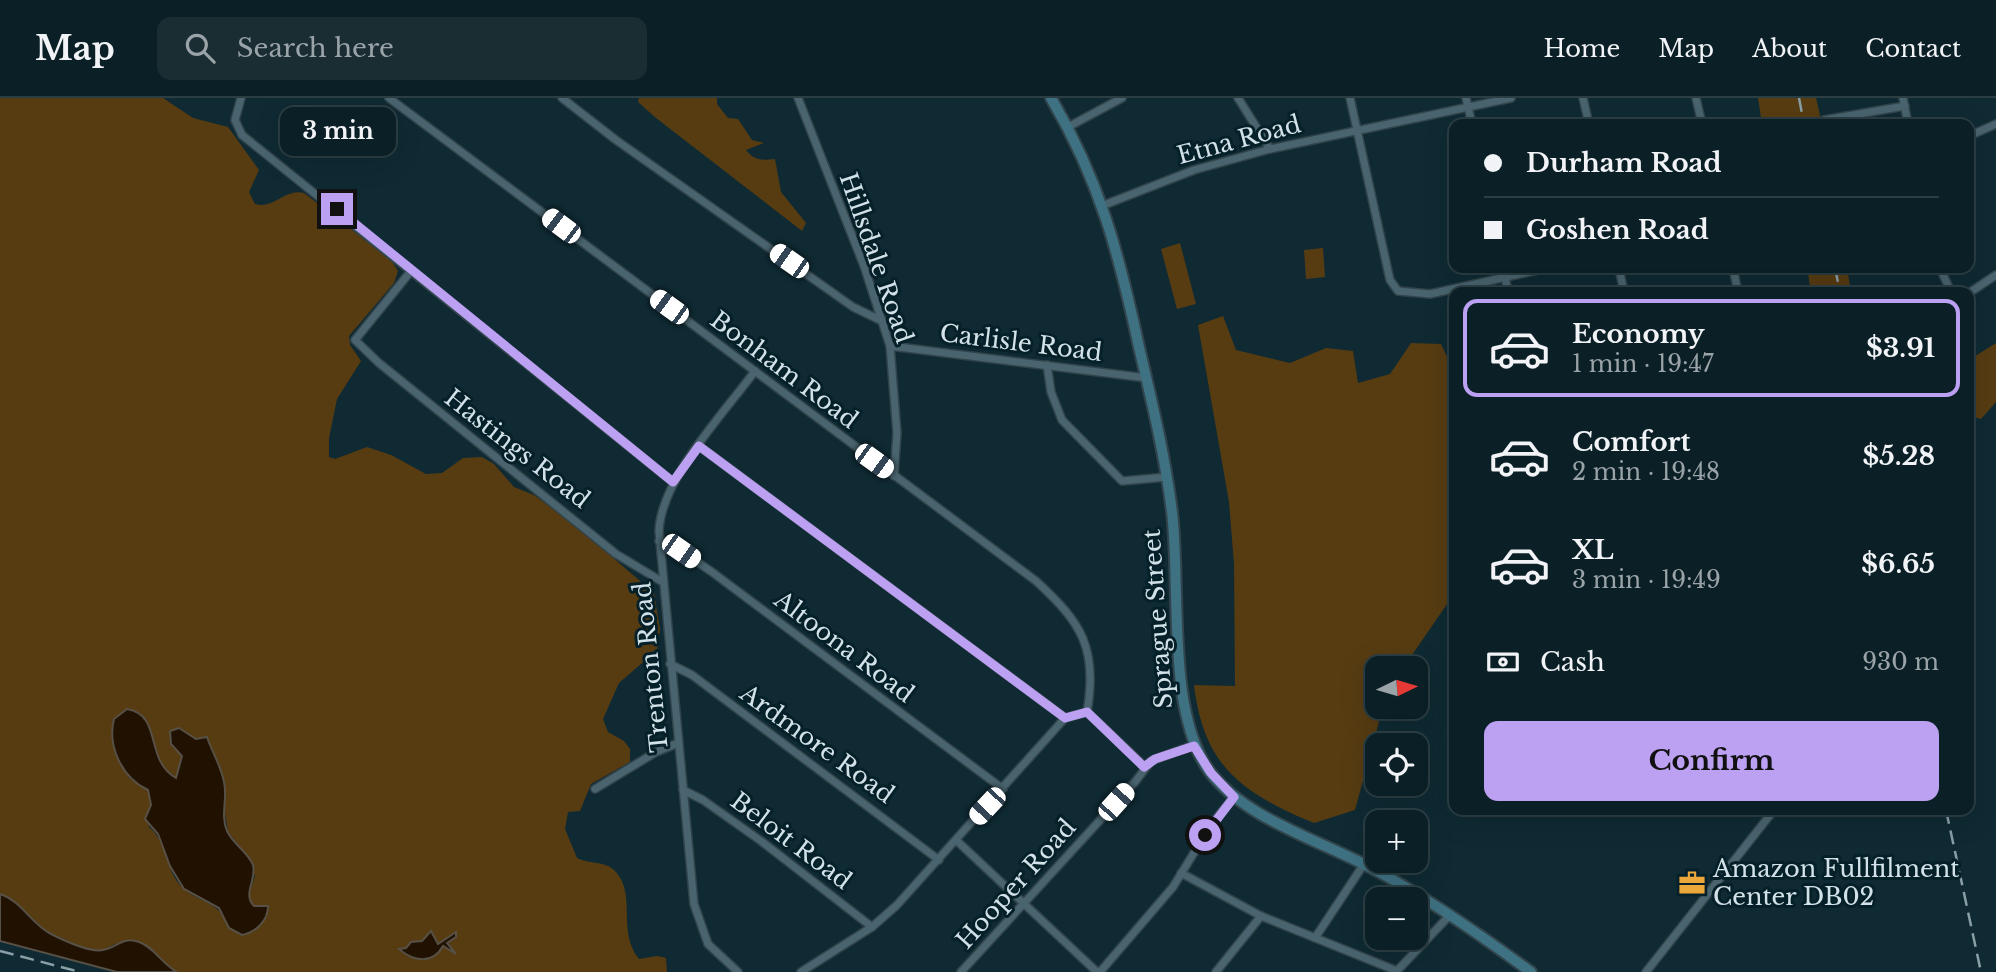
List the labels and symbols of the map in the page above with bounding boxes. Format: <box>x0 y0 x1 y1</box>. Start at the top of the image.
callout: 3 min <box>279 108 395 156</box>
street label: Etna Road <box>1174 109 1304 170</box>
street label: Hillsdale Road <box>834 169 919 347</box>
route end <box>321 193 353 225</box>
car <box>538 205 585 247</box>
car <box>766 240 813 282</box>
car <box>646 286 693 328</box>
street label: Bonham Road <box>705 305 864 434</box>
street label: Carlisle Road <box>938 318 1104 367</box>
street label: Hastings Road <box>439 383 596 514</box>
car <box>851 440 898 482</box>
street label: Sprague Street <box>1137 528 1178 710</box>
car <box>658 530 705 572</box>
street label: Trenton Road <box>627 580 674 754</box>
street label: Altoona Road <box>768 584 920 708</box>
north arrow <box>1365 656 1428 719</box>
street label: Ardmore Road <box>734 677 900 809</box>
car <box>1095 779 1138 825</box>
car <box>965 783 1010 829</box>
street label: Beloit Road <box>725 786 857 895</box>
street label: Hooper Road <box>950 813 1081 955</box>
route start <box>1189 819 1221 851</box>
place label: Amazon Fullfilment Center DB02 <box>1712 854 1959 911</box>
office icon: Amazon Fullfilment Center DB02 <box>1677 868 1707 898</box>

